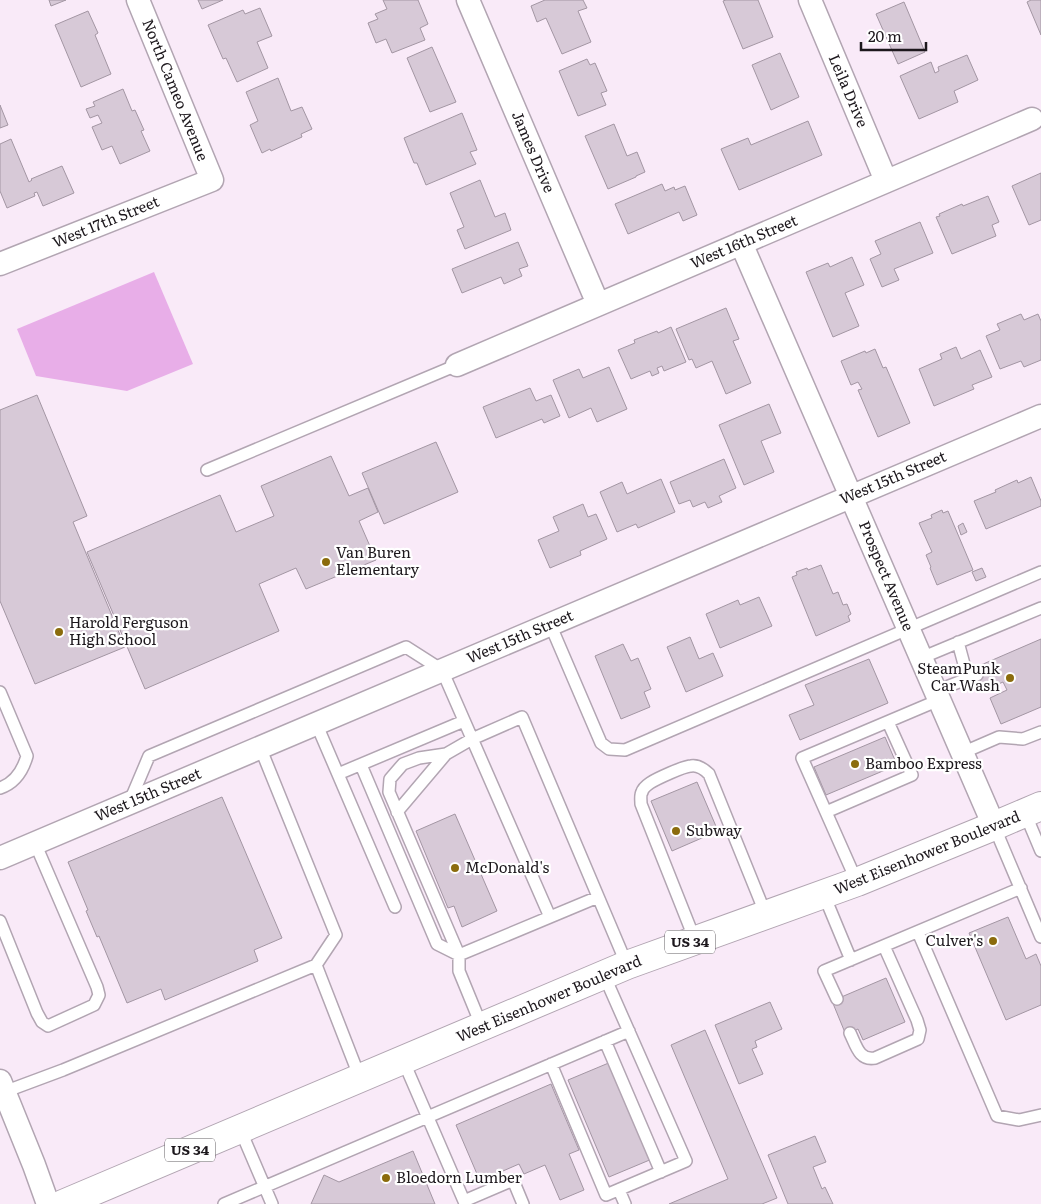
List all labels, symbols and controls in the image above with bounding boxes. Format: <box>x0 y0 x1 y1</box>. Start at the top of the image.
street label: North Cameo Avenue <box>137 15 216 164</box>
scale bar <box>861 20 926 52</box>
text: 20 m <box>868 24 902 47</box>
street label: Leila Drive <box>824 50 875 131</box>
street label: James Drive <box>507 107 562 196</box>
street label: West 17th Street <box>49 189 162 253</box>
street label: West 16th Street <box>686 208 801 274</box>
street label: West 15th Street <box>835 444 949 509</box>
street label: Prospect Avenue <box>854 517 921 634</box>
place label: Van Buren Elementary <box>336 540 420 580</box>
marker: Van Buren Elementary <box>320 556 332 568</box>
street label: West 15th Street <box>462 603 576 668</box>
place label: Harold Ferguson High School <box>69 610 189 650</box>
marker: Harold Ferguson High School <box>53 626 65 638</box>
place label: SteamPunk Car Wash <box>917 656 1001 696</box>
marker: SteamPunk Car Wash <box>1004 672 1016 684</box>
place label: Bamboo Express <box>865 751 982 774</box>
marker: Bamboo Express <box>849 758 861 770</box>
street label: West 15th Street <box>90 761 204 826</box>
street label: West Eisenhower Boulevard <box>830 804 1023 900</box>
place label: Subway <box>686 818 742 841</box>
marker: Subway <box>670 825 682 837</box>
place label: McDonald's <box>465 855 549 878</box>
marker: McDonald's <box>449 862 461 874</box>
place label: Culver's <box>926 928 983 951</box>
road number: US 34 <box>665 930 715 954</box>
marker: Culver's <box>987 935 999 947</box>
street label: West Eisenhower Boulevard <box>452 948 645 1047</box>
road number: US 34 <box>165 1138 215 1162</box>
place label: Bloedorn Lumber <box>396 1165 522 1188</box>
marker: Bloedorn Lumber <box>380 1172 392 1184</box>

